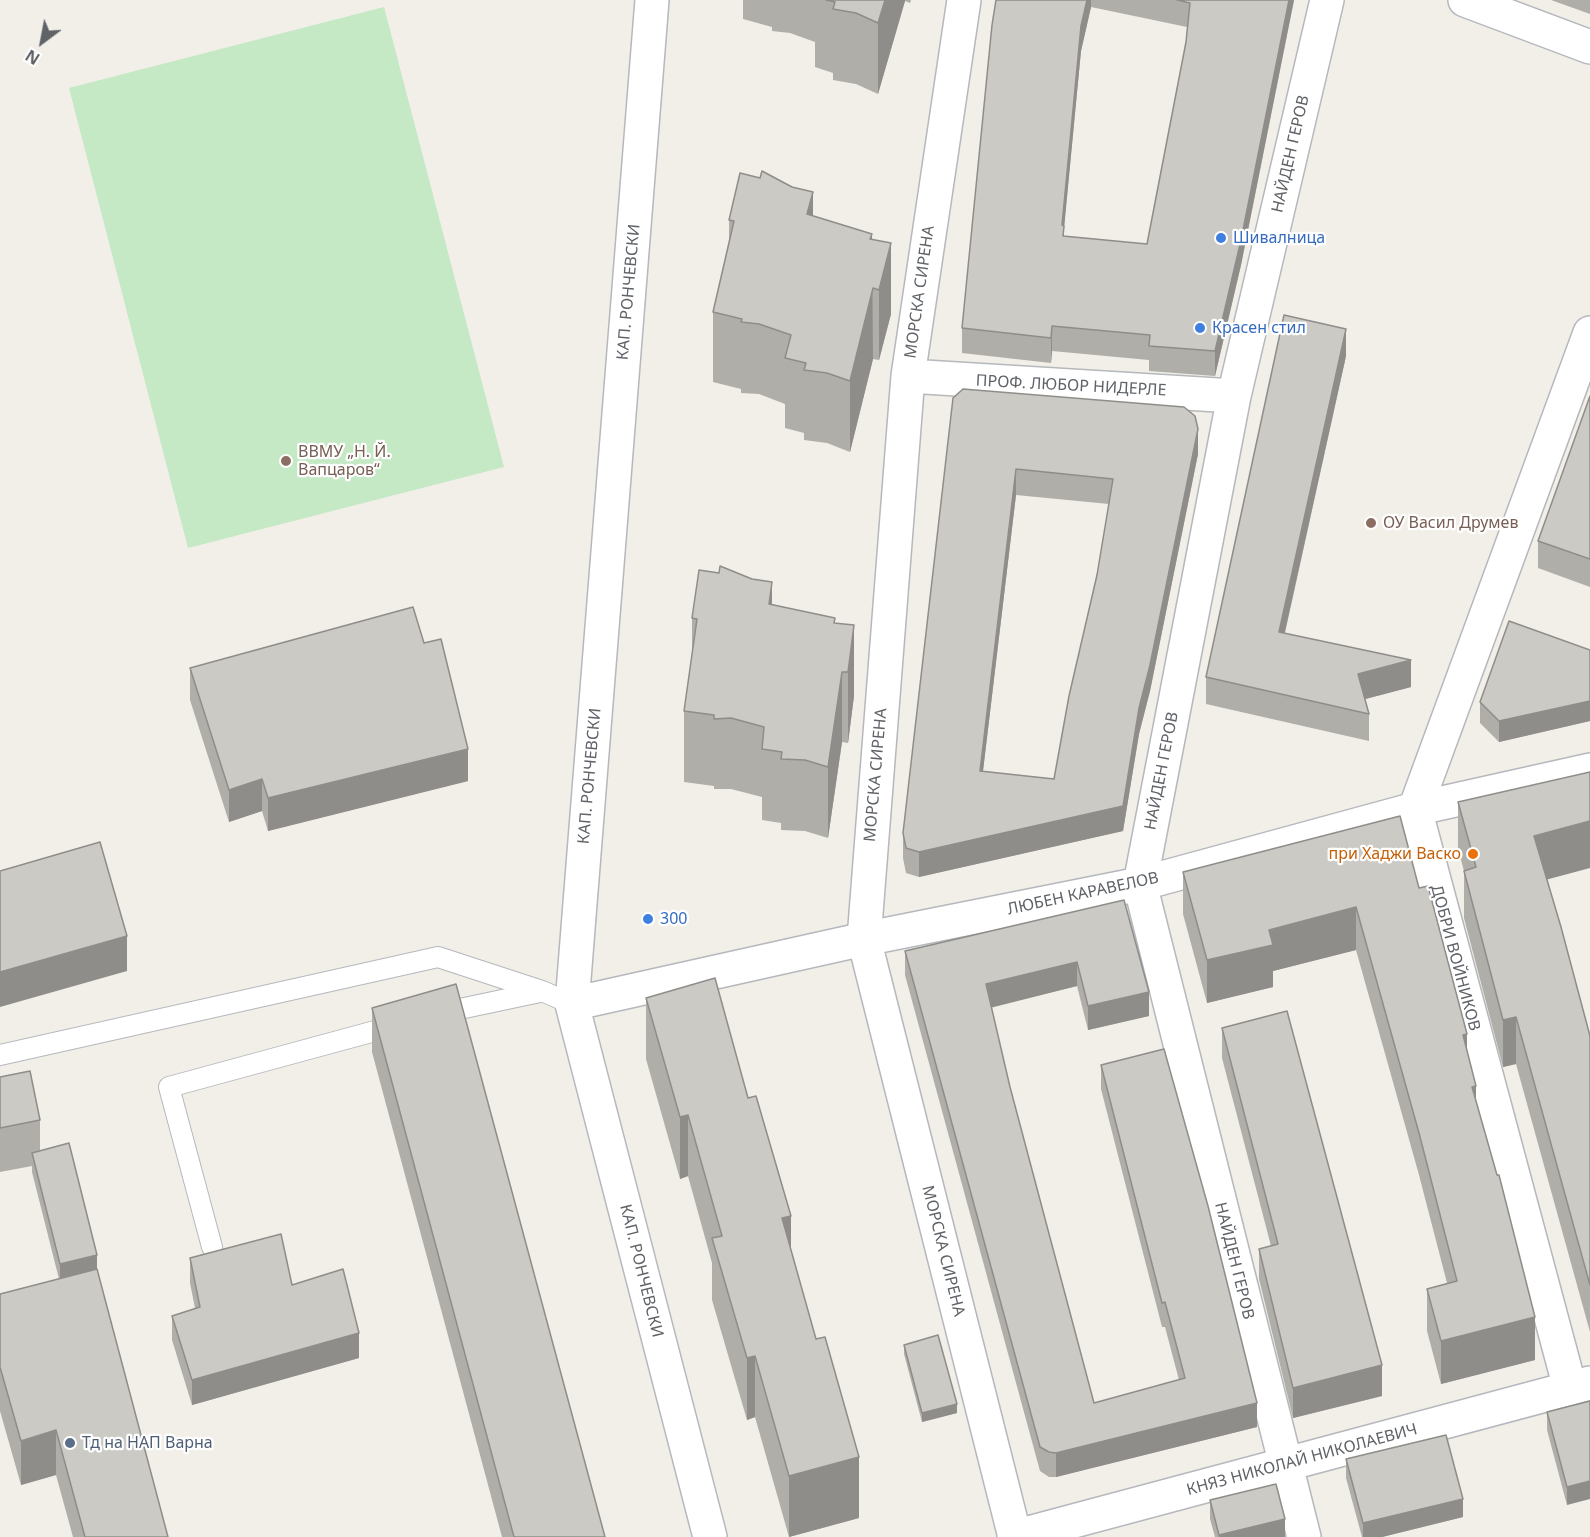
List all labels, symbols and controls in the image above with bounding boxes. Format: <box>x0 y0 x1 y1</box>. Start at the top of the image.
north arrow <box>12 12 72 72</box>
text: N <box>21 44 44 70</box>
street label: НАЙДЕН ГЕРОВ <box>1268 93 1314 215</box>
street label: КАП. РОНЧЕВСКИ <box>613 223 645 361</box>
street label: МОРСКА СИРЕНА <box>901 224 939 360</box>
place label: Шивалница <box>1233 228 1325 248</box>
marker: Шивалница <box>1214 231 1228 245</box>
place label: Красен стил <box>1212 318 1306 338</box>
marker: Красен стил <box>1193 321 1207 335</box>
street label: ПРОФ. ЛЮБОР НИДЕРЛЕ <box>975 371 1167 401</box>
place label: ВВМУ „Н. Й. Вапцаров“ <box>298 442 391 480</box>
marker: ВВМУ „Н. Й. Вапцаров“ <box>279 454 293 468</box>
place label: ОУ Васил Друмев <box>1383 513 1518 533</box>
marker: ОУ Васил Друмев <box>1364 516 1378 530</box>
street label: КАП. РОНЧЕВСКИ <box>574 707 606 845</box>
street label: МОРСКА СИРЕНА <box>861 707 891 843</box>
street label: НАЙДЕН ГЕРОВ <box>1141 710 1183 832</box>
place label: при Хаджи Васко <box>1329 844 1461 864</box>
marker: при Хаджи Васко <box>1466 847 1480 861</box>
street label: ЛЮБЕН КАРАВЕЛОВ <box>1006 869 1160 919</box>
street label: ДОБРИ ВОЙНИКОВ <box>1426 883 1484 1033</box>
place label: 300 <box>660 909 687 929</box>
marker: 300 <box>641 912 655 926</box>
street label: МОРСКА СИРЕНА <box>917 1184 969 1318</box>
street label: НАЙДЕН ГЕРОВ <box>1210 1200 1258 1322</box>
street label: КАП. РОНЧЕВСКИ <box>615 1202 667 1340</box>
street label: КНЯЗ НИКОЛАЙ НИКОЛАЕВИЧ <box>1185 1420 1419 1500</box>
place label: Тд на НАП Варна <box>82 1433 213 1453</box>
marker: Тд на НАП Варна <box>63 1436 77 1450</box>

